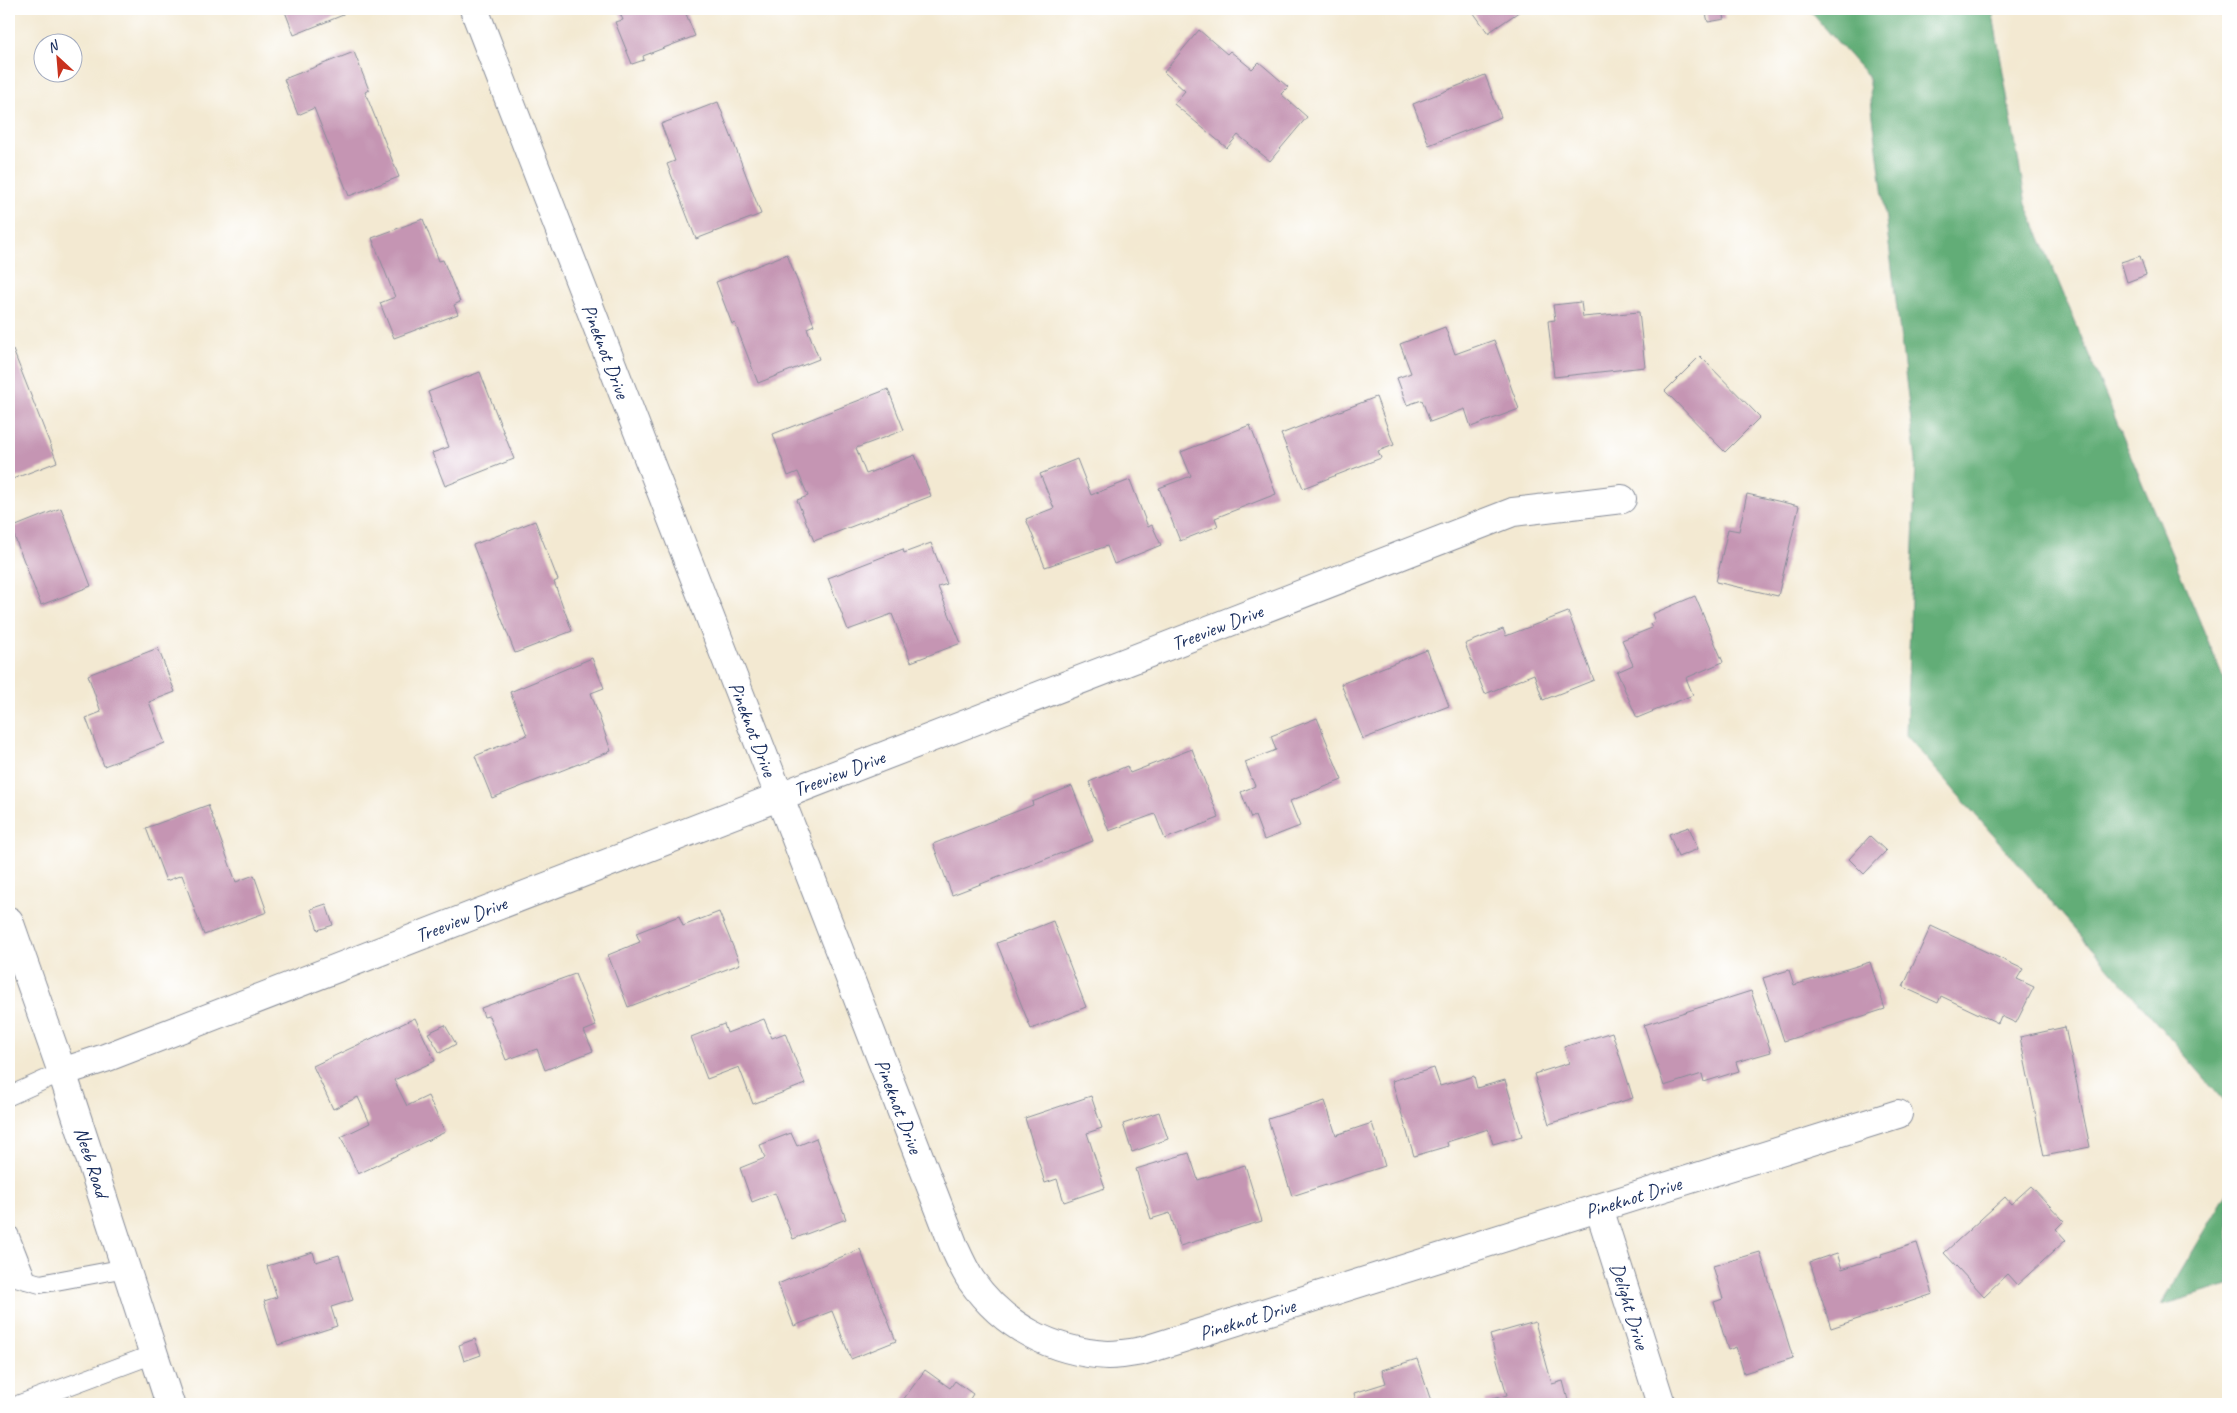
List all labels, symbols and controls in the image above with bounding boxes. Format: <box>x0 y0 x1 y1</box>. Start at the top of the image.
north arrow <box>32 32 82 82</box>
text: N <box>45 36 62 56</box>
street label: Pineknot Drive <box>576 300 636 403</box>
street label: Treeview Drive <box>1168 598 1268 656</box>
street label: Pineknot Drive <box>723 678 783 781</box>
street label: Treeview Drive <box>790 744 890 802</box>
street label: Treeview Drive <box>412 890 512 948</box>
street label: Pineknot Drive <box>869 1055 929 1158</box>
street label: Neeb Road <box>68 1124 116 1203</box>
street label: Pineknot Drive <box>1582 1171 1686 1224</box>
street label: Delight Drive <box>1605 1260 1655 1354</box>
street label: Pineknot Drive <box>1196 1293 1300 1346</box>

